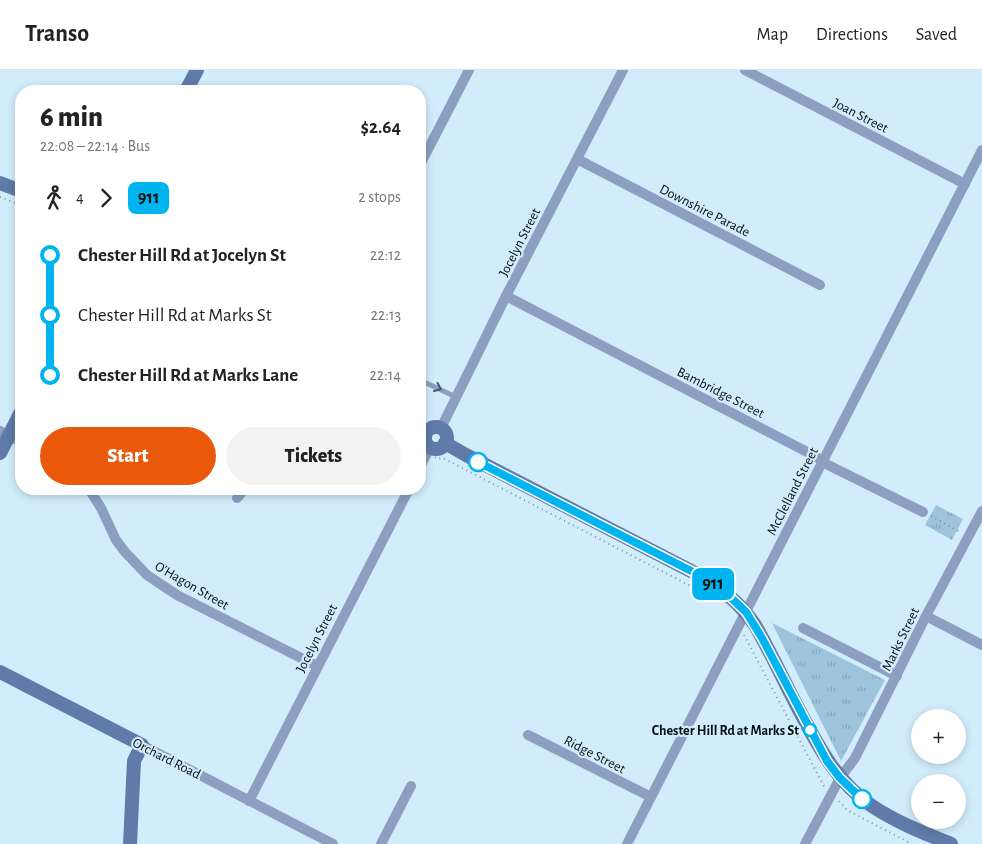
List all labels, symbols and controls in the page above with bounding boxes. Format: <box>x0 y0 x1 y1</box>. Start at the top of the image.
text: Transo <box>25 22 89 46</box>
text: Map <box>757 26 788 44</box>
text: Directions <box>816 26 888 44</box>
text: Saved <box>916 26 957 44</box>
street label: Joan Street <box>831 96 891 136</box>
text: 6 min <box>40 104 103 132</box>
text: $2.64 <box>360 118 401 137</box>
text: 22:08 – 22:14 · Bus <box>40 138 150 154</box>
street label: Downshire Parade <box>657 182 752 240</box>
icon: walk <box>40 184 68 212</box>
icon: forward <box>92 184 120 212</box>
text: 4 <box>76 189 84 205</box>
text: 911 <box>138 189 159 207</box>
text: 2 stops <box>358 189 401 205</box>
street label: Jocelyn Street <box>497 206 543 279</box>
text: Chester Hill Rd at Jocelyn St <box>78 246 286 265</box>
text: 22:12 <box>370 247 401 263</box>
text: Chester Hill Rd at Marks St <box>78 306 272 325</box>
text: 22:13 <box>371 307 401 323</box>
street label: Bambridge Street <box>675 365 767 421</box>
text: Chester Hill Rd at Marks Lane <box>78 366 298 385</box>
text: 22:14 <box>370 367 401 383</box>
one-way arrow <box>433 382 442 392</box>
button: Start <box>40 427 216 485</box>
button: Tickets <box>226 427 401 485</box>
street label: McClelland Street <box>765 445 821 538</box>
unlabelled marker <box>468 452 488 472</box>
street label: O'Hagon Street <box>152 559 231 613</box>
line badge: 911 <box>684 568 742 600</box>
text: 911 <box>702 575 724 593</box>
street label: Jocelyn Street <box>294 602 340 675</box>
street label: Marks Street <box>880 605 922 673</box>
map controls <box>911 709 966 829</box>
button: + <box>911 709 966 764</box>
marker: Chester Hill Rd at Marks St <box>803 723 817 737</box>
place label: Chester Hill Rd at Marks St <box>652 724 799 738</box>
street label: Ridge Street <box>562 733 628 777</box>
street label: Orchard Road <box>130 736 203 782</box>
button: − <box>911 774 966 829</box>
unlabelled marker <box>852 789 872 809</box>

